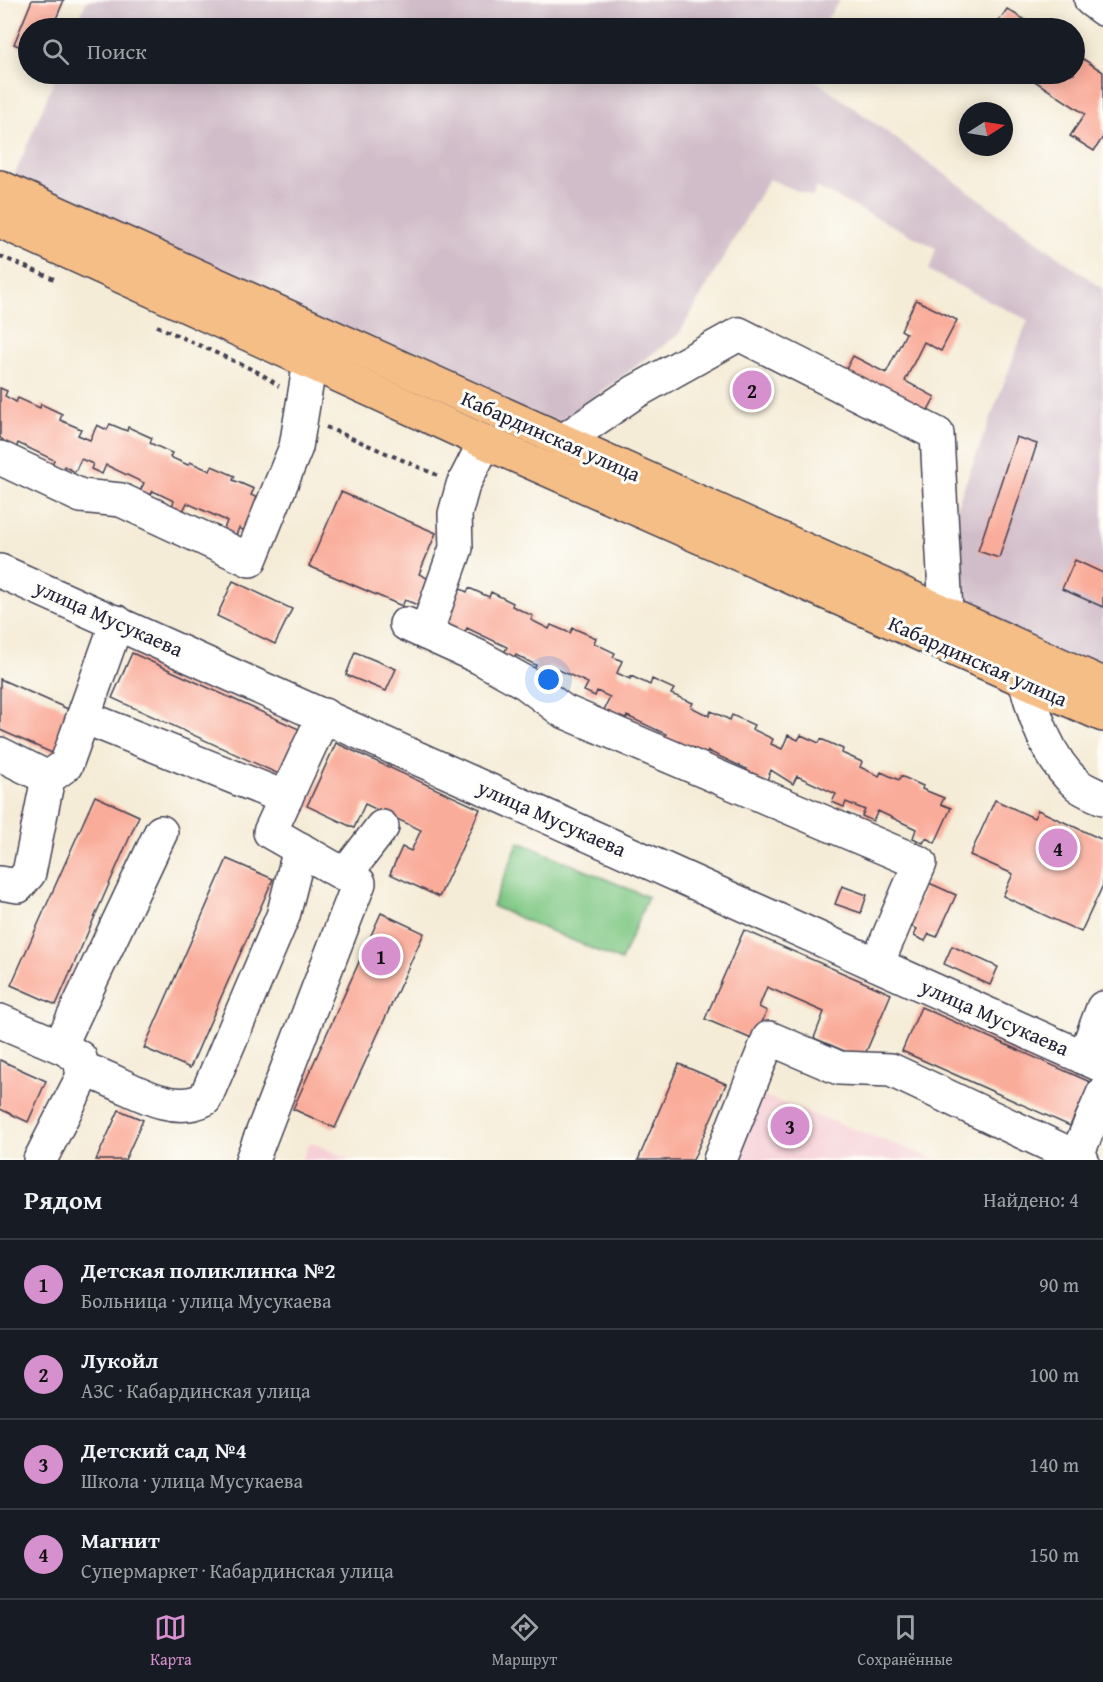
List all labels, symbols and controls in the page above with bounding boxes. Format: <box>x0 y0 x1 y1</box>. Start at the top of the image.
search box <box>18 18 1085 84</box>
icon: search <box>39 35 72 68</box>
text: Поиск <box>87 35 147 67</box>
north arrow <box>959 102 1013 156</box>
pin: 2 <box>732 368 771 412</box>
street label: Кабардинская улица <box>456 383 646 489</box>
street label: улица Мусукаева <box>29 571 188 665</box>
street label: Кабардинская улица <box>883 608 1073 714</box>
your location <box>534 665 563 694</box>
street label: улица Мусукаева <box>472 771 631 865</box>
pin: 4 <box>1038 826 1078 870</box>
pin: 1 <box>362 934 400 978</box>
street label: улица Мусукаева <box>915 970 1074 1064</box>
pin: 3 <box>770 1104 810 1148</box>
text: Рядом <box>24 1180 102 1219</box>
text: Найдено: 4 <box>983 1185 1079 1214</box>
text: Детская поликлинка №2 <box>81 1254 336 1286</box>
text: 1 <box>38 1270 49 1299</box>
text: 90 m <box>1039 1270 1079 1299</box>
text: Больница · улица Мусукаева <box>81 1286 332 1315</box>
text: Лукойл <box>81 1344 158 1376</box>
text: 2 <box>38 1360 49 1389</box>
text: 100 m <box>1029 1360 1079 1389</box>
text: АЗС · Кабардинская улица <box>81 1376 311 1405</box>
text: Детский сад №4 <box>81 1434 247 1466</box>
text: 3 <box>38 1450 49 1479</box>
text: 140 m <box>1029 1450 1079 1479</box>
text: Школа · улица Мусукаева <box>81 1466 303 1495</box>
text: Магнит <box>81 1524 160 1556</box>
text: 4 <box>38 1540 49 1569</box>
text: 150 m <box>1029 1540 1079 1569</box>
text: Супермаркет · Кабардинская улица <box>81 1556 394 1585</box>
tab: Карта <box>150 1611 192 1671</box>
tab: Маршрут <box>492 1611 557 1671</box>
tab: Сохранённые <box>858 1611 953 1671</box>

